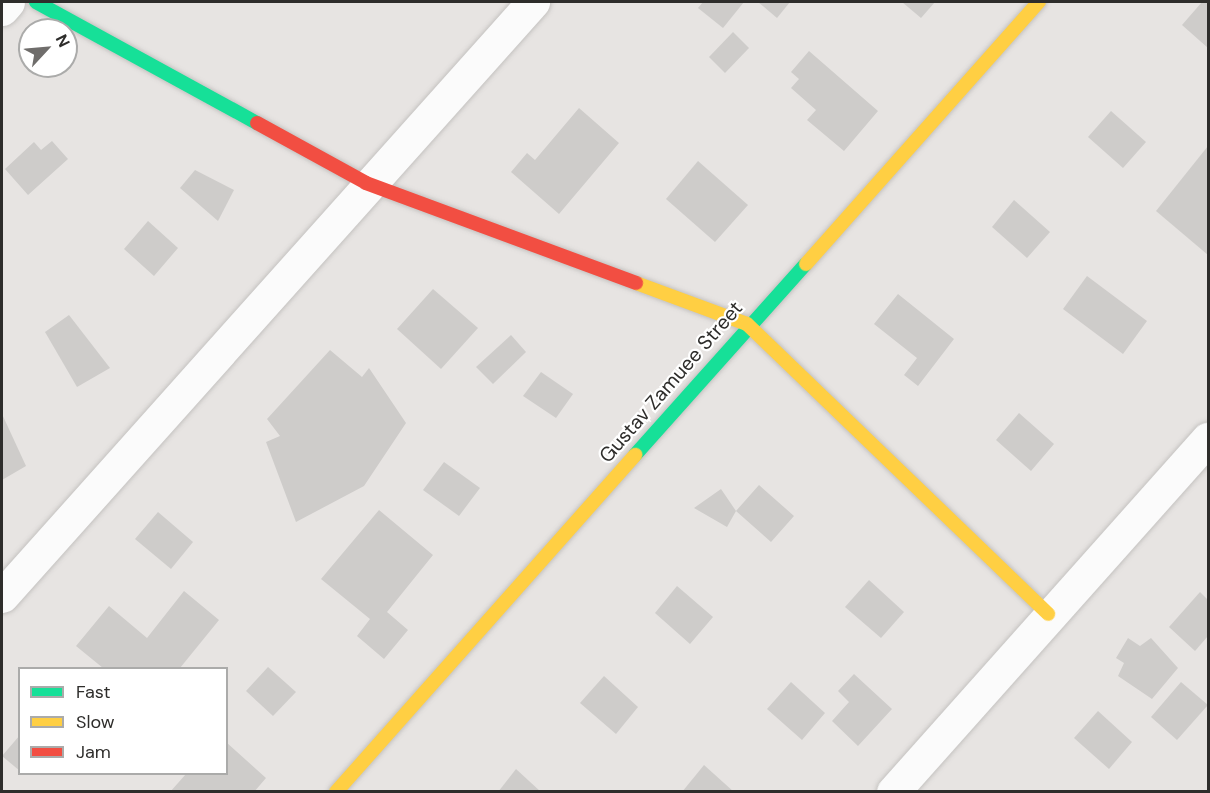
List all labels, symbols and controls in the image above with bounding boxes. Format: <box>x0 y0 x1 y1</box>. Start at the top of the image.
north arrow <box>18 18 78 78</box>
text: N <box>51 31 75 51</box>
street label: Gustav Zamuee Street <box>594 296 748 468</box>
legend <box>18 667 228 775</box>
text: Fast <box>76 680 111 704</box>
text: Slow <box>76 710 115 734</box>
text: Jam <box>76 740 111 764</box>

